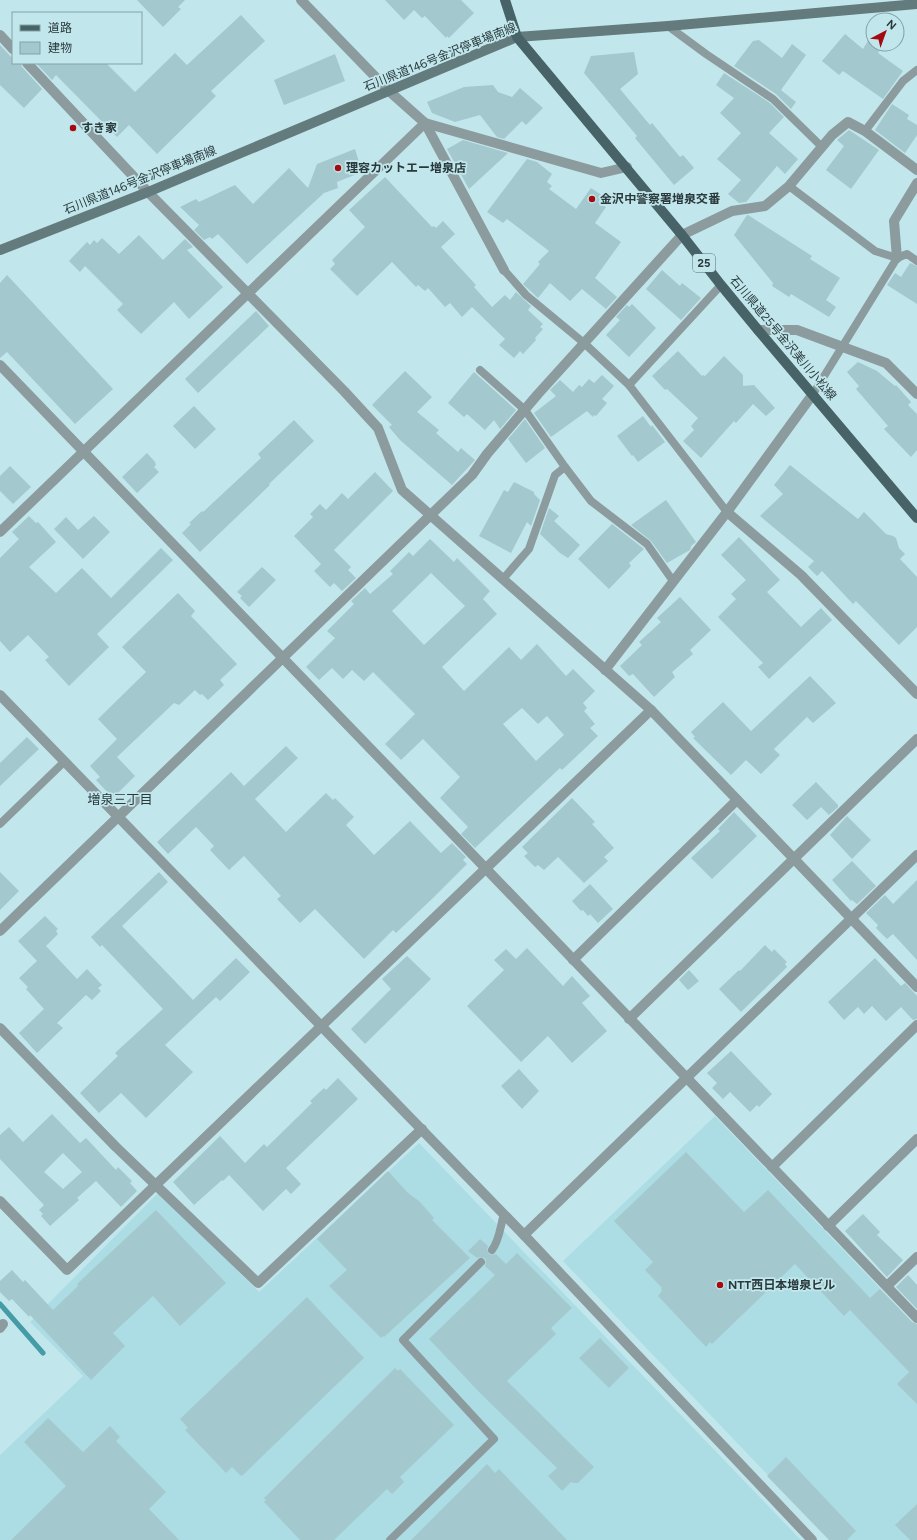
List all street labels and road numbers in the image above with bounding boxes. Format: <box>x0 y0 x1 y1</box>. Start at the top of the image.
street label: 石川県道146号金沢停車場南線 <box>362 20 518 94</box>
street label: 石川県道146号金沢停車場南線 <box>62 143 218 217</box>
road number: 25 <box>693 254 715 272</box>
street label: 石川県道25号金沢美川小松線 <box>727 273 839 403</box>

